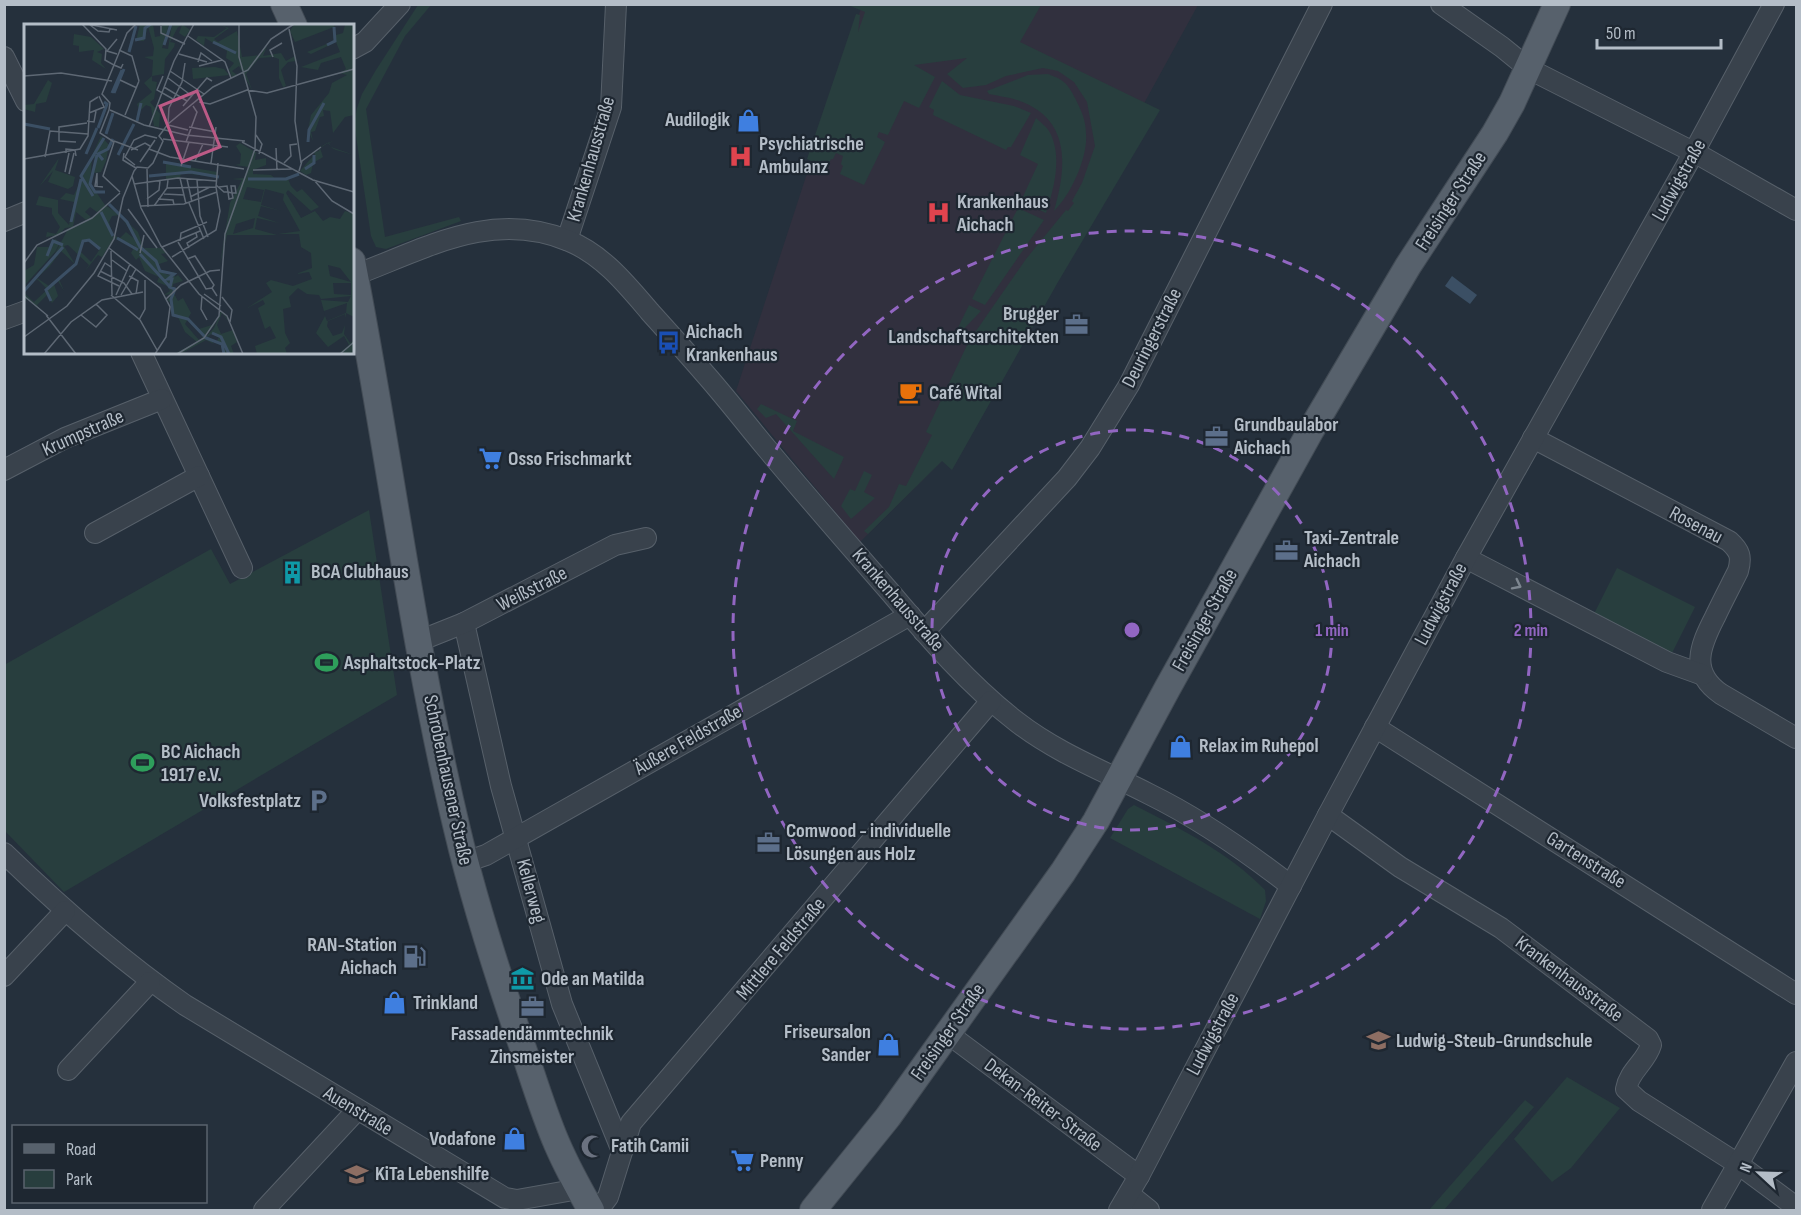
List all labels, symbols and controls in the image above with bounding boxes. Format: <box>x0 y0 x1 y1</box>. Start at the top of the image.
scale bar <box>1597 12 1722 50</box>
text: 50 m <box>1606 23 1636 44</box>
inset map <box>24 24 354 354</box>
street label: Krankenhausstraße <box>562 94 620 224</box>
shop icon: Audilogik <box>735 107 761 133</box>
place label: Audilogik <box>664 108 731 132</box>
place label: Psychiatrische Ambulanz <box>758 132 864 179</box>
street label: Ludwigstraße <box>1647 135 1711 225</box>
hospital icon: Psychiatrische Ambulanz <box>728 143 754 169</box>
street label: Freisinger Straße <box>1410 147 1492 255</box>
place label: Krankenhaus Aichach <box>956 190 1049 237</box>
hospital icon: Krankenhaus Aichach <box>926 200 952 226</box>
street label: Deuringerstraße <box>1117 284 1187 392</box>
place label: Brugger Landschaftsarchitekten <box>888 302 1059 349</box>
office icon: Brugger Landschaftsarchitekten <box>1064 312 1090 338</box>
place label: Aichach Krankenhaus <box>685 320 778 367</box>
bus stop icon: Aichach Krankenhaus <box>655 330 681 356</box>
cafe icon: Café Wital <box>898 380 924 406</box>
place label: Café Wital <box>929 381 1002 405</box>
street label: Krumpstraße <box>38 404 128 462</box>
place label: Grundbaulabor Aichach <box>1233 413 1338 460</box>
office icon: Grundbaulabor Aichach <box>1203 424 1229 450</box>
supermarket icon: Osso Frischmarkt <box>477 446 503 472</box>
place label: Osso Frischmarkt <box>508 447 632 471</box>
street label: Rosenau <box>1665 501 1727 549</box>
place label: Taxi-Zentrale Aichach <box>1303 526 1399 573</box>
office icon: Taxi-Zentrale Aichach <box>1273 537 1299 563</box>
street label: Krankenhausstraße <box>847 543 949 657</box>
building icon: BCA Clubhaus <box>280 559 306 585</box>
street label: Ludwigstraße <box>1409 559 1473 649</box>
place label: BCA Clubhaus <box>311 560 409 584</box>
street label: Weißstraße <box>493 561 571 617</box>
street label: Freisinger Straße <box>1167 565 1243 675</box>
one-way arrow <box>1511 578 1522 589</box>
centre of rings <box>1122 620 1142 640</box>
text: 1 min <box>1315 620 1349 641</box>
text: 2 min <box>1514 620 1548 641</box>
sports icon: Asphaltstock-Platz <box>313 650 339 676</box>
place label: Asphaltstock-Platz <box>343 651 481 675</box>
street label: Schrobenhausener Straße <box>418 693 478 867</box>
street label: Äußere Feldstraße <box>629 700 746 781</box>
shop icon: Relax im Ruhepol <box>1168 733 1194 759</box>
place label: Relax im Ruhepol <box>1199 734 1319 758</box>
place label: BC Aichach 1917 e.V. <box>161 740 240 787</box>
sports icon: BC Aichach 1917 e.V. <box>130 750 156 776</box>
parking icon: Volksfestplatz <box>306 788 332 814</box>
place label: Volksfestplatz <box>199 789 301 813</box>
place label: Comwood - individuelle Lösungen aus Holz <box>786 819 951 866</box>
street label: Gartenstraße <box>1542 826 1630 894</box>
office icon: Comwood - individuelle Lösungen aus Holz <box>755 829 781 855</box>
street label: Kellerweg <box>511 856 551 926</box>
street label: Mittlere Feldstraße <box>731 893 831 1005</box>
street label: Krankenhausstraße <box>1510 931 1628 1027</box>
place label: RAN-Station Aichach <box>307 933 397 980</box>
fuel station icon: RAN-Station Aichach <box>402 943 428 969</box>
museum icon: Ode an Matilda <box>510 966 536 992</box>
place label: Ode an Matilda <box>541 967 644 991</box>
street label: Freisinger Straße <box>906 979 990 1085</box>
street label: Ludwigstraße <box>1181 989 1245 1079</box>
shop icon: Trinkland <box>382 990 408 1016</box>
place label: Trinkland <box>413 991 478 1015</box>
office icon: Fassadendämmtechnik Zinsmeister <box>519 993 545 1019</box>
place label: Friseursalon Sander <box>784 1020 871 1067</box>
place label: Fassadendämmtechnik Zinsmeister <box>451 1022 614 1069</box>
school or university icon: Ludwig-Steub-Grundschule <box>1365 1028 1391 1054</box>
place label: Ludwig-Steub-Grundschule <box>1396 1029 1593 1053</box>
shop icon: Friseursalon Sander <box>876 1031 902 1057</box>
street label: Dekan-Reiter-Straße <box>979 1053 1107 1157</box>
street label: Auenstraße <box>318 1081 397 1141</box>
legend <box>12 1125 207 1203</box>
shop icon: Vodafone <box>501 1126 527 1152</box>
place label: Vodafone <box>429 1127 496 1151</box>
mosque icon: Fatih Camii <box>580 1133 606 1159</box>
place label: Fatih Camii <box>611 1134 689 1158</box>
text: Road <box>66 1139 96 1160</box>
north arrow <box>1729 1143 1789 1203</box>
supermarket icon: Penny <box>729 1148 755 1174</box>
place label: Penny <box>760 1149 804 1173</box>
text: N <box>1736 1160 1757 1175</box>
school or university icon: KiTa Lebenshilfe <box>344 1161 370 1187</box>
place label: KiTa Lebenshilfe <box>375 1162 489 1186</box>
text: Park <box>66 1169 92 1190</box>

